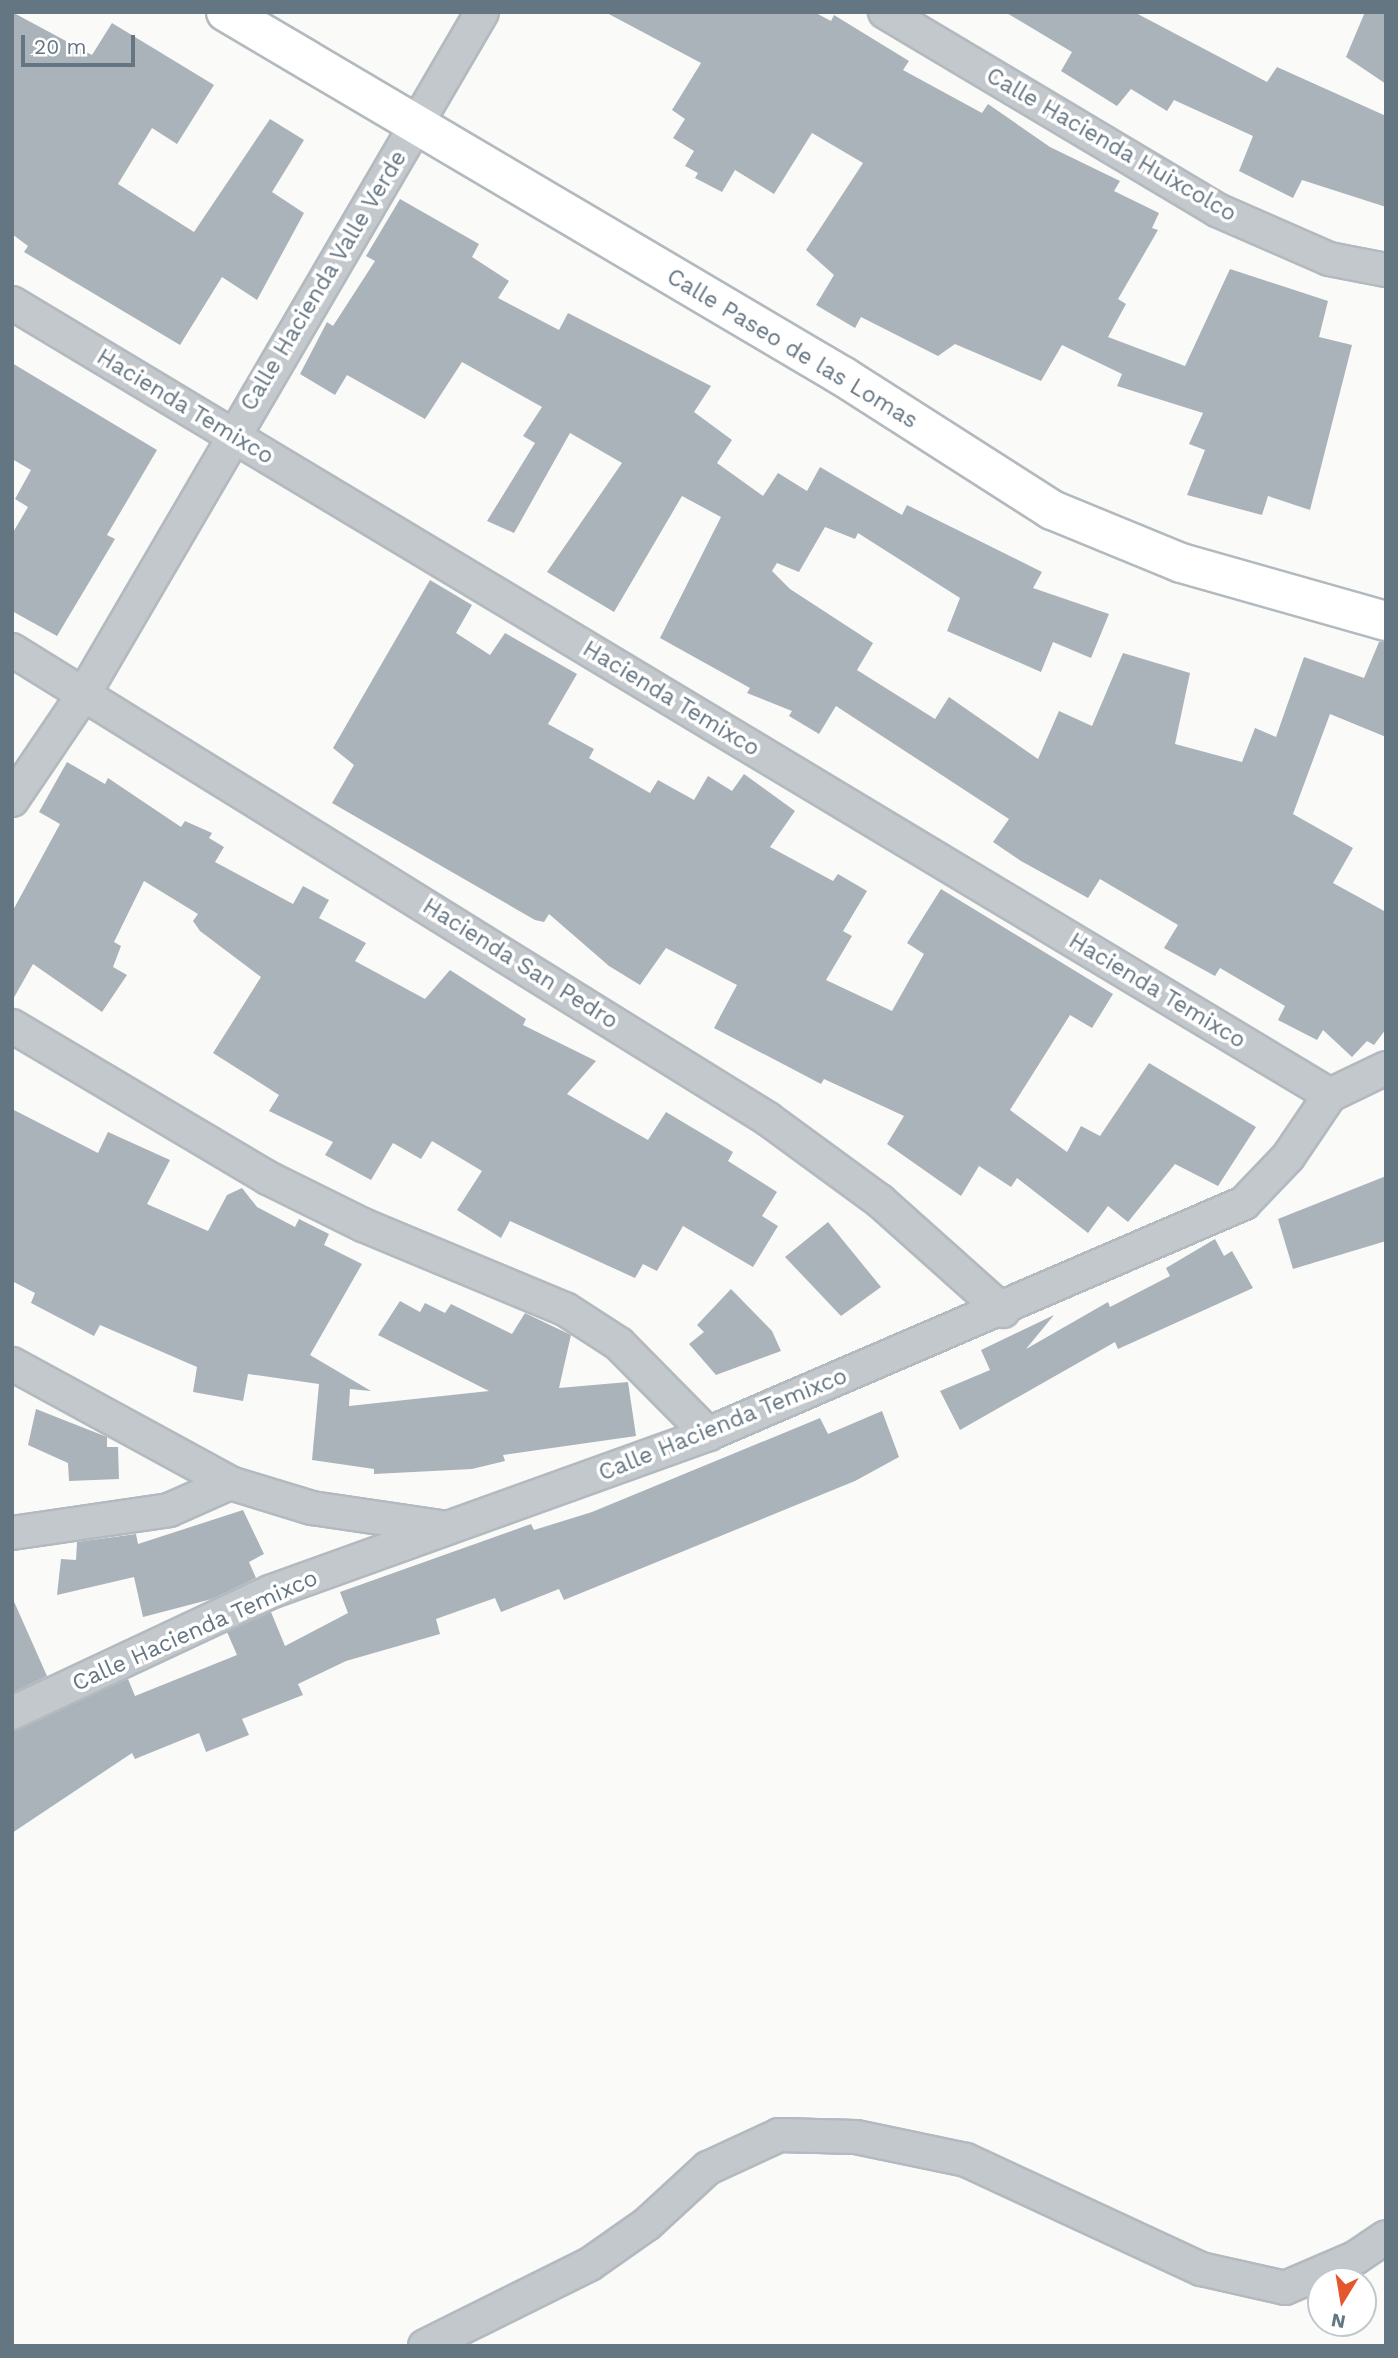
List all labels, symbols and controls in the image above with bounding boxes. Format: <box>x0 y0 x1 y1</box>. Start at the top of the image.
scale bar <box>24 21 138 65</box>
text: 20 m <box>34 34 86 59</box>
street label: Calle Hacienda Huixcolco <box>981 62 1241 228</box>
street label: Calle Hacienda Valle Verde <box>235 145 413 417</box>
street label: Calle Paseo de las Lomas <box>662 263 922 435</box>
street label: Hacienda Temixco <box>91 343 279 471</box>
street label: Hacienda Temixco <box>577 635 765 763</box>
street label: Hacienda San Pedro <box>417 893 623 1035</box>
street label: Hacienda Temixco <box>1063 927 1251 1055</box>
street label: Calle Hacienda Temixco <box>594 1362 852 1488</box>
street label: Calle Hacienda Temixco <box>68 1564 322 1698</box>
north arrow <box>1307 2267 1377 2337</box>
text: N <box>1329 2309 1347 2334</box>

